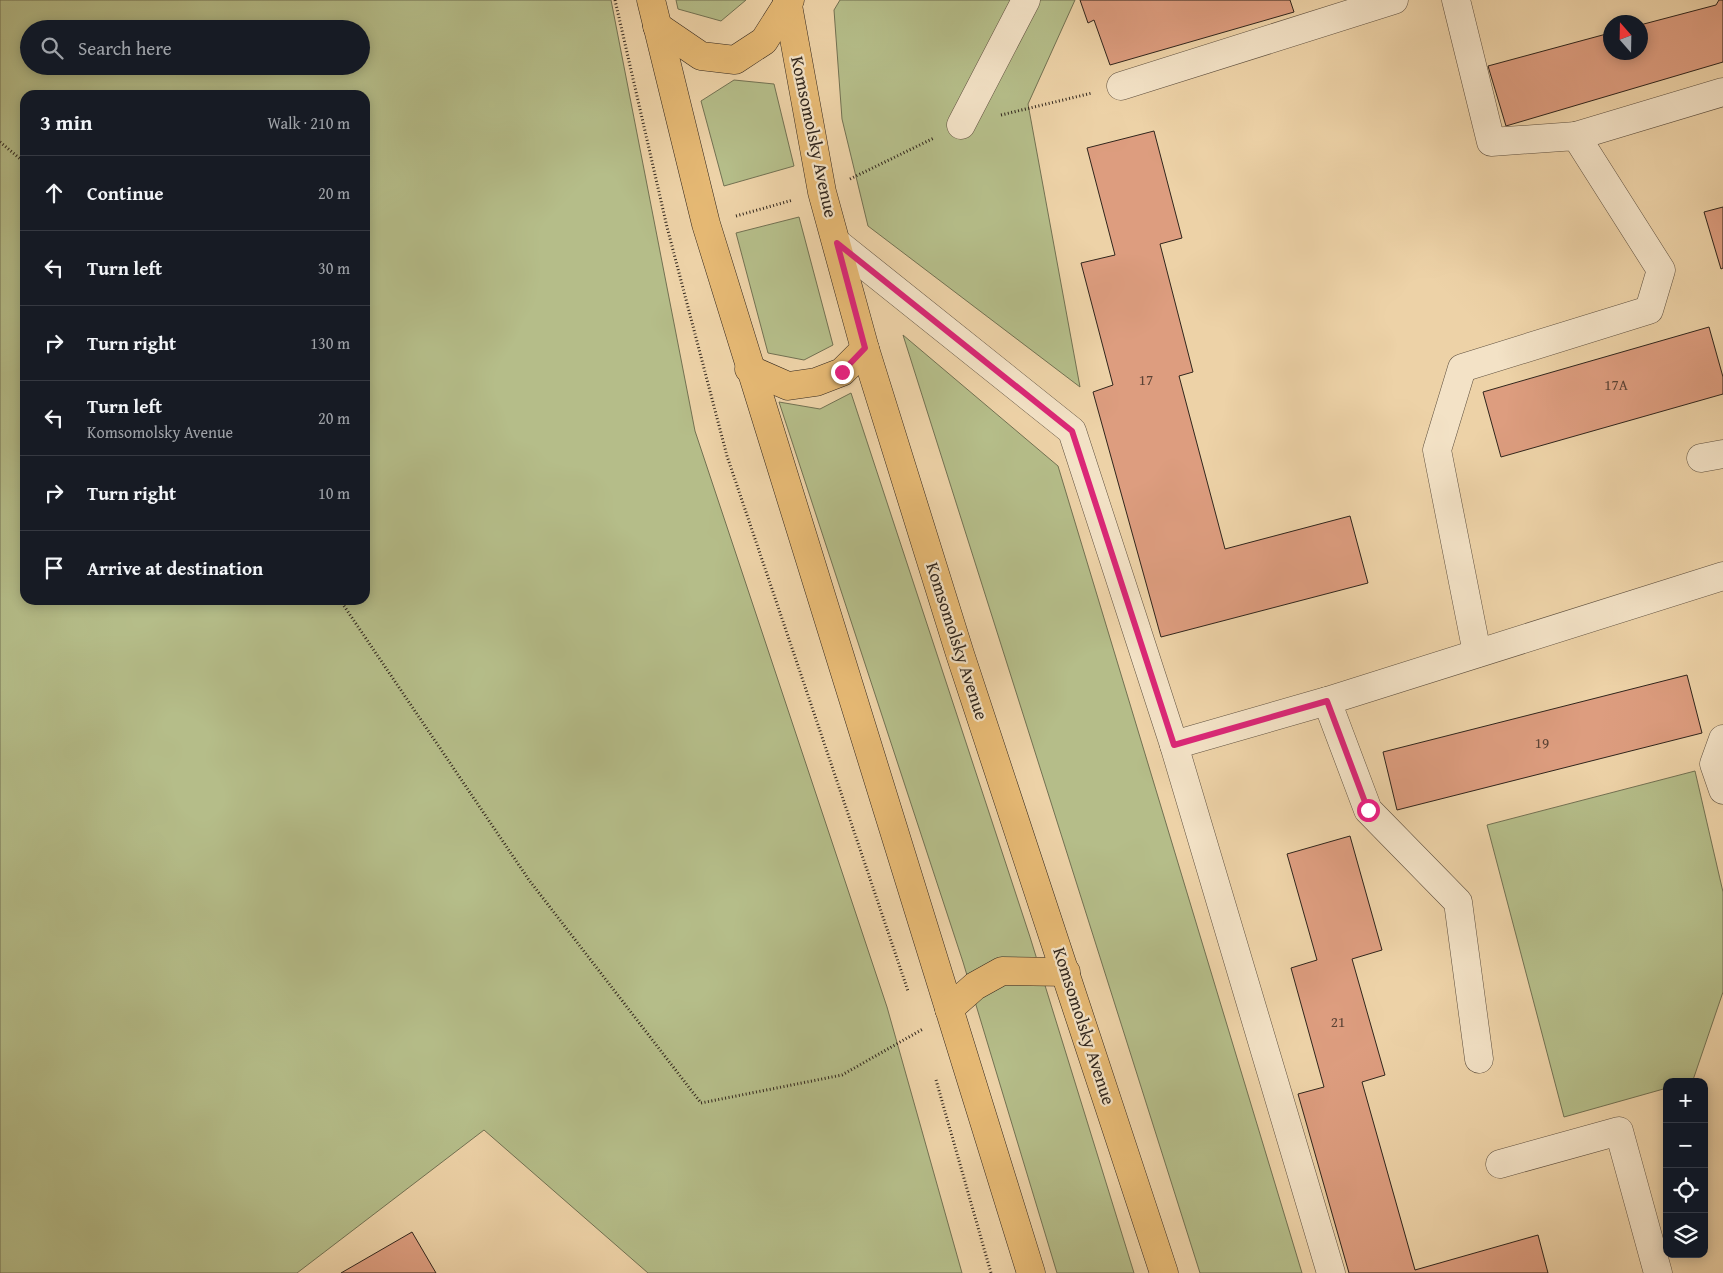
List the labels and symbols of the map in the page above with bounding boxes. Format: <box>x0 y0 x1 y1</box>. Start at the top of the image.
north arrow <box>1603 15 1648 60</box>
street label: Komsomolsky Avenue <box>784 54 845 220</box>
route end <box>831 361 854 384</box>
house number: 17 <box>1139 369 1153 390</box>
house number: 17А <box>1604 374 1628 395</box>
street label: Komsomolsky Avenue <box>919 559 996 723</box>
house number: 19 <box>1535 732 1549 753</box>
route start <box>1357 799 1380 822</box>
street label: Komsomolsky Avenue <box>1046 944 1123 1108</box>
house number: 21 <box>1331 1011 1345 1032</box>

